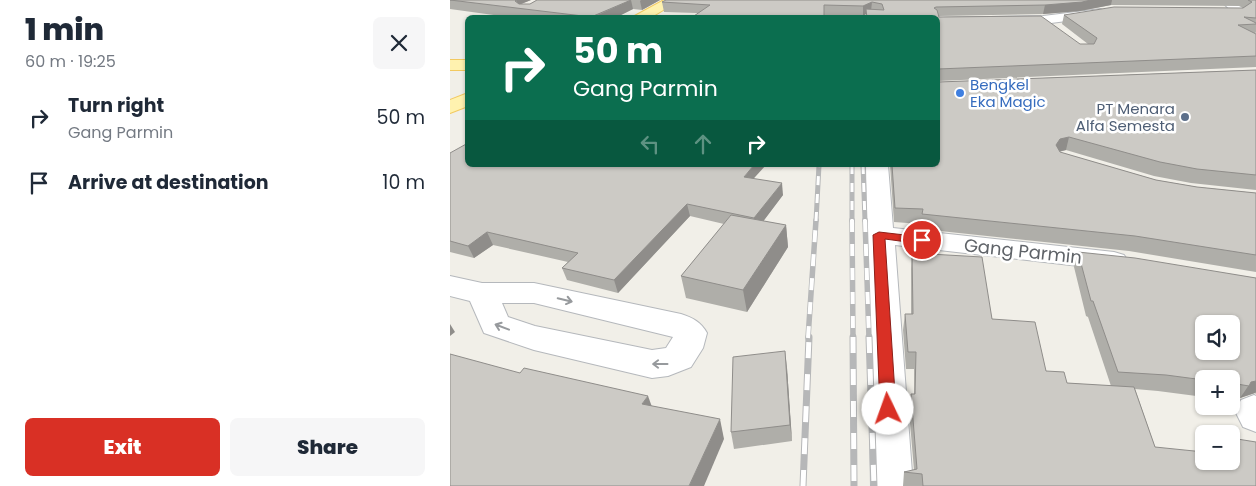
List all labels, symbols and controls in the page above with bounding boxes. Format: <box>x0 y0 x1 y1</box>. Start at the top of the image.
text: 1 min <box>25 8 104 51</box>
button: close <box>373 17 425 69</box>
text: 50 m <box>573 26 663 75</box>
icon: right <box>490 35 555 100</box>
text: 60 m · 19:25 <box>25 50 116 73</box>
text: Gang Parmin <box>573 73 718 104</box>
place label: Bengkel Eka Magic <box>970 74 1046 112</box>
marker: Bengkel Eka Magic <box>954 87 966 99</box>
text: Turn right <box>68 92 164 119</box>
place label: PT Menara Alfa Semesta <box>1076 98 1175 136</box>
icon: right <box>25 104 53 132</box>
text: 50 m <box>376 104 425 131</box>
marker: PT Menara Alfa Semesta <box>1179 111 1191 123</box>
text: Gang Parmin <box>68 121 173 144</box>
icon: left <box>636 130 664 158</box>
icon: ahead <box>689 130 717 158</box>
icon: right <box>742 130 770 158</box>
icon: arrive <box>25 169 53 197</box>
text: Arrive at destination <box>68 169 269 196</box>
text: 10 m <box>382 169 425 196</box>
pin <box>901 219 943 261</box>
icon: arrive <box>908 226 936 254</box>
street label: Gang Parmin <box>963 232 1083 270</box>
one-way arrow <box>556 296 572 305</box>
map controls <box>1195 315 1240 470</box>
button: sound <box>1195 315 1240 360</box>
one-way arrow <box>495 322 510 331</box>
one-way arrow <box>652 359 668 369</box>
button: + <box>1195 370 1240 415</box>
position arrow <box>861 382 913 434</box>
button: Exit <box>25 418 220 476</box>
button: Share <box>230 418 425 476</box>
button: − <box>1195 425 1240 470</box>

